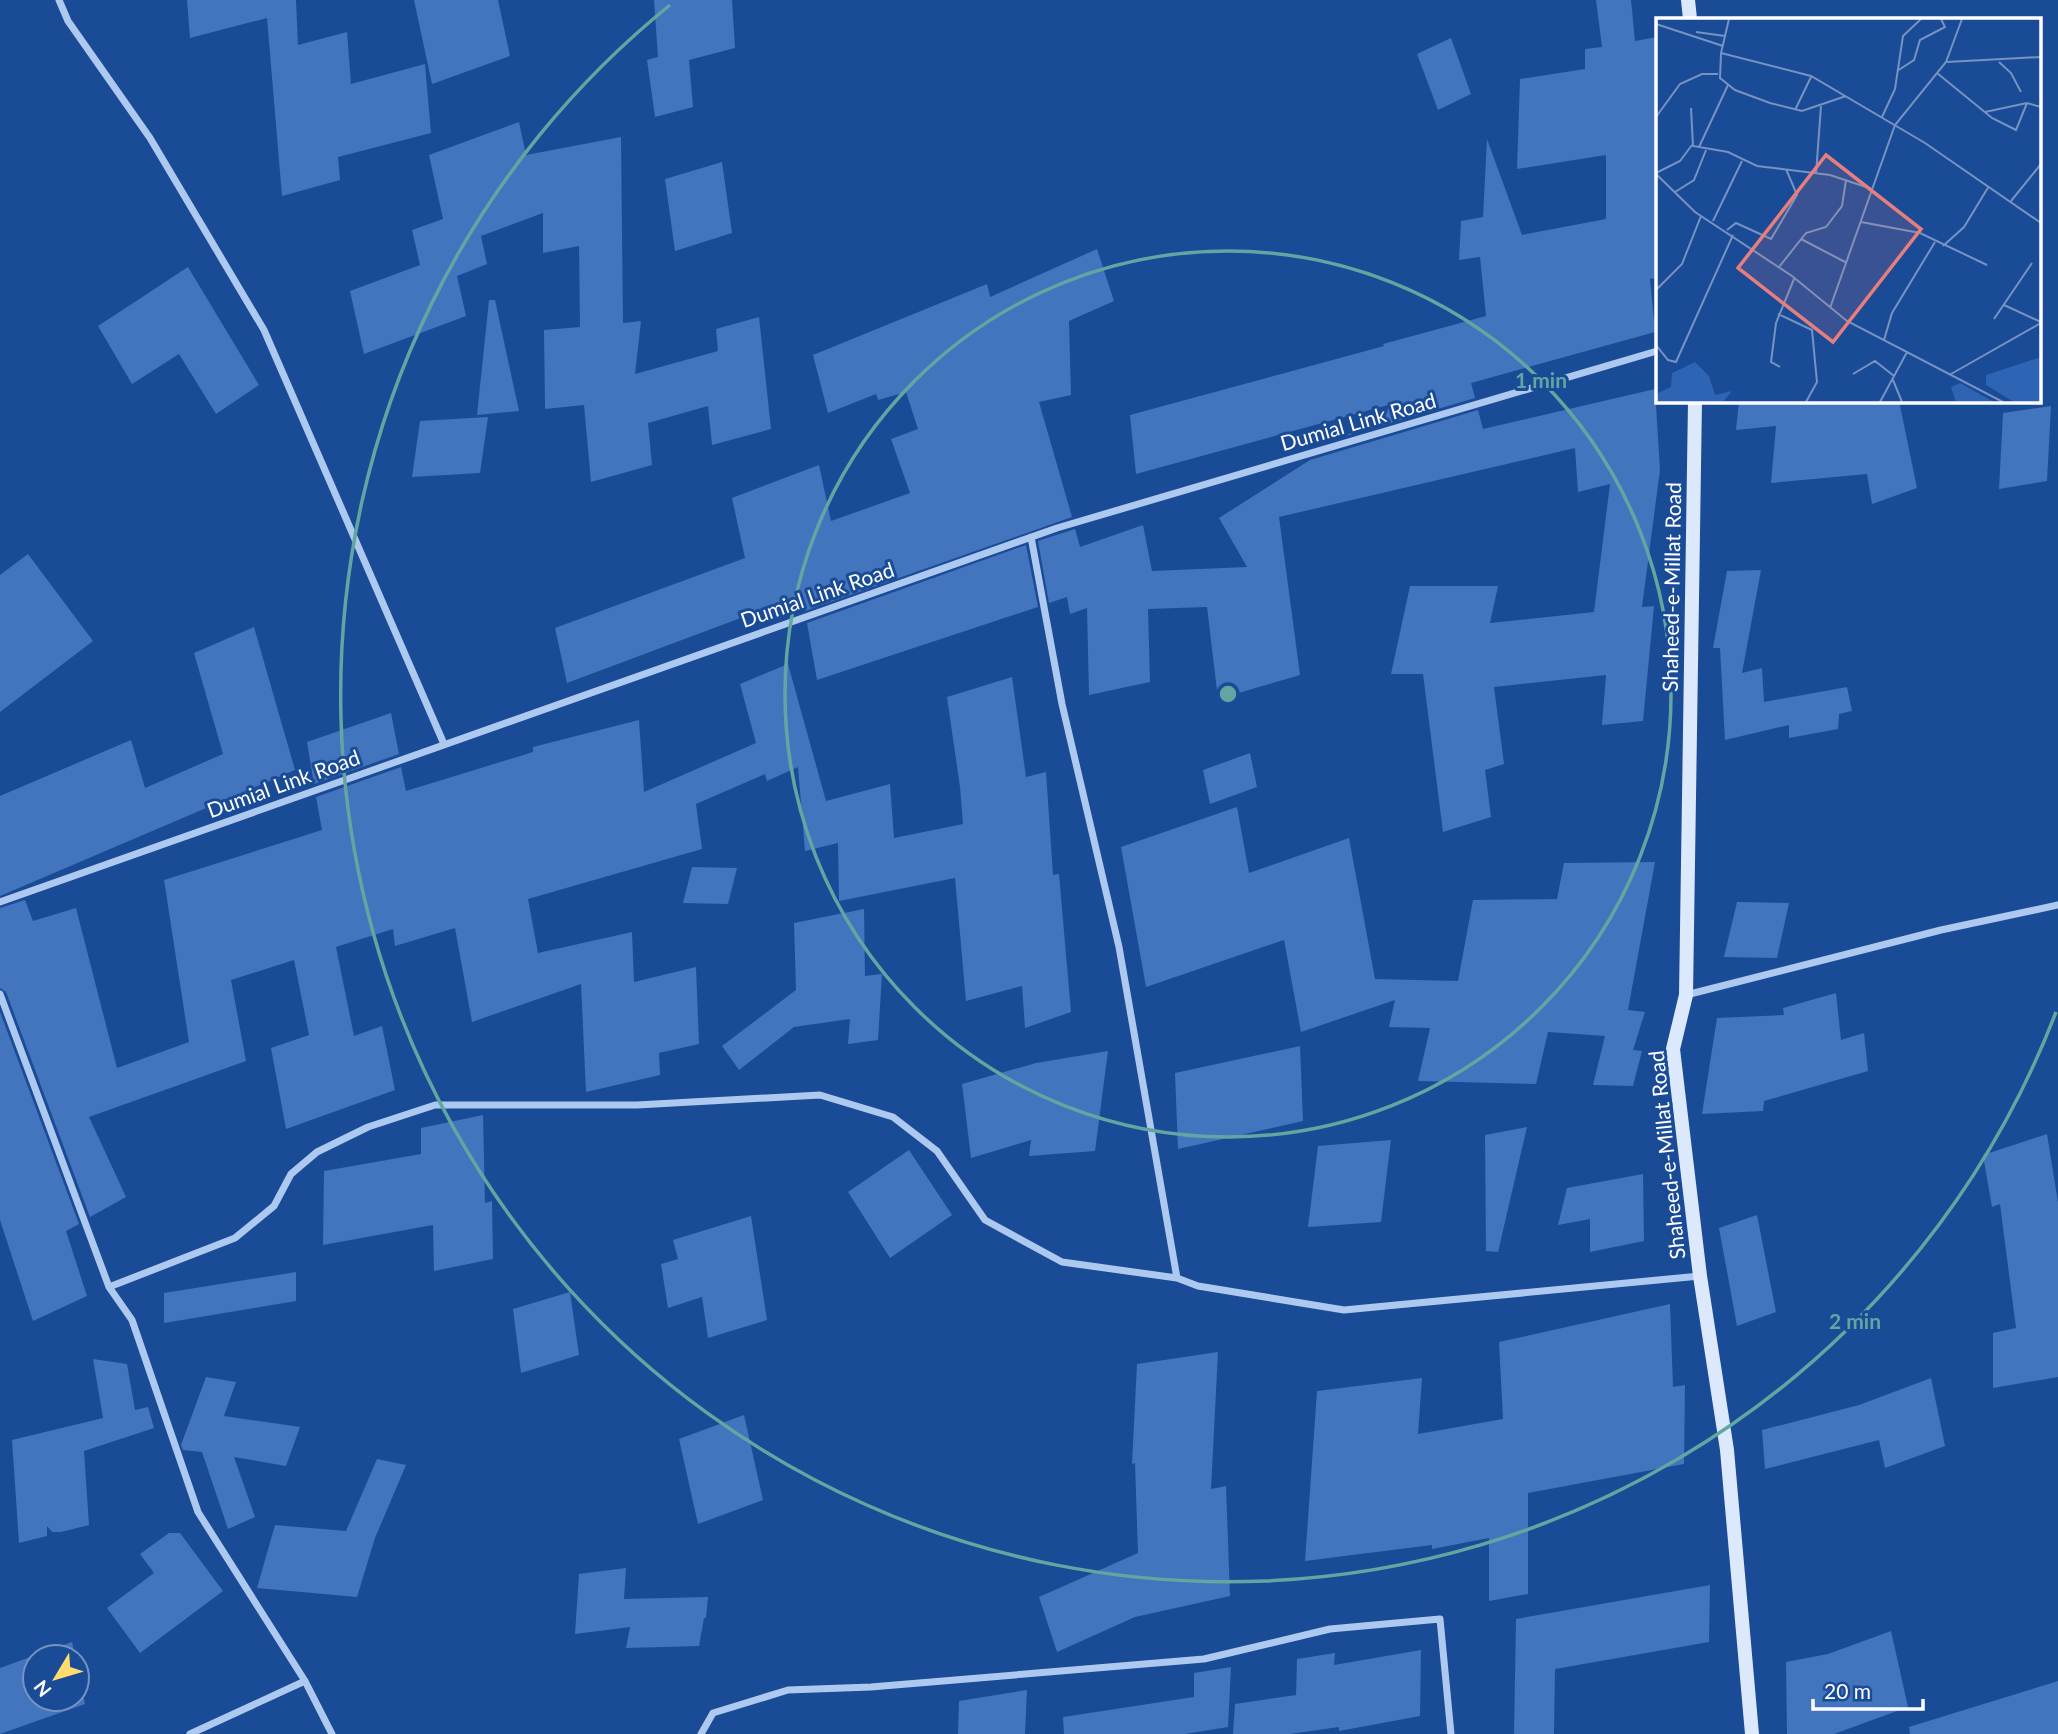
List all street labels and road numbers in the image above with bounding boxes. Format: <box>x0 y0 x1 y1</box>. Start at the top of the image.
street label: Dumial Link Road <box>1277 387 1439 455</box>
street label: Shaheed-e-Millat Road <box>1657 482 1685 692</box>
street label: Dumial Link Road <box>737 556 897 632</box>
street label: Dumial Link Road <box>203 744 363 822</box>
street label: Shaheed-e-Millat Road <box>1643 1049 1689 1261</box>

